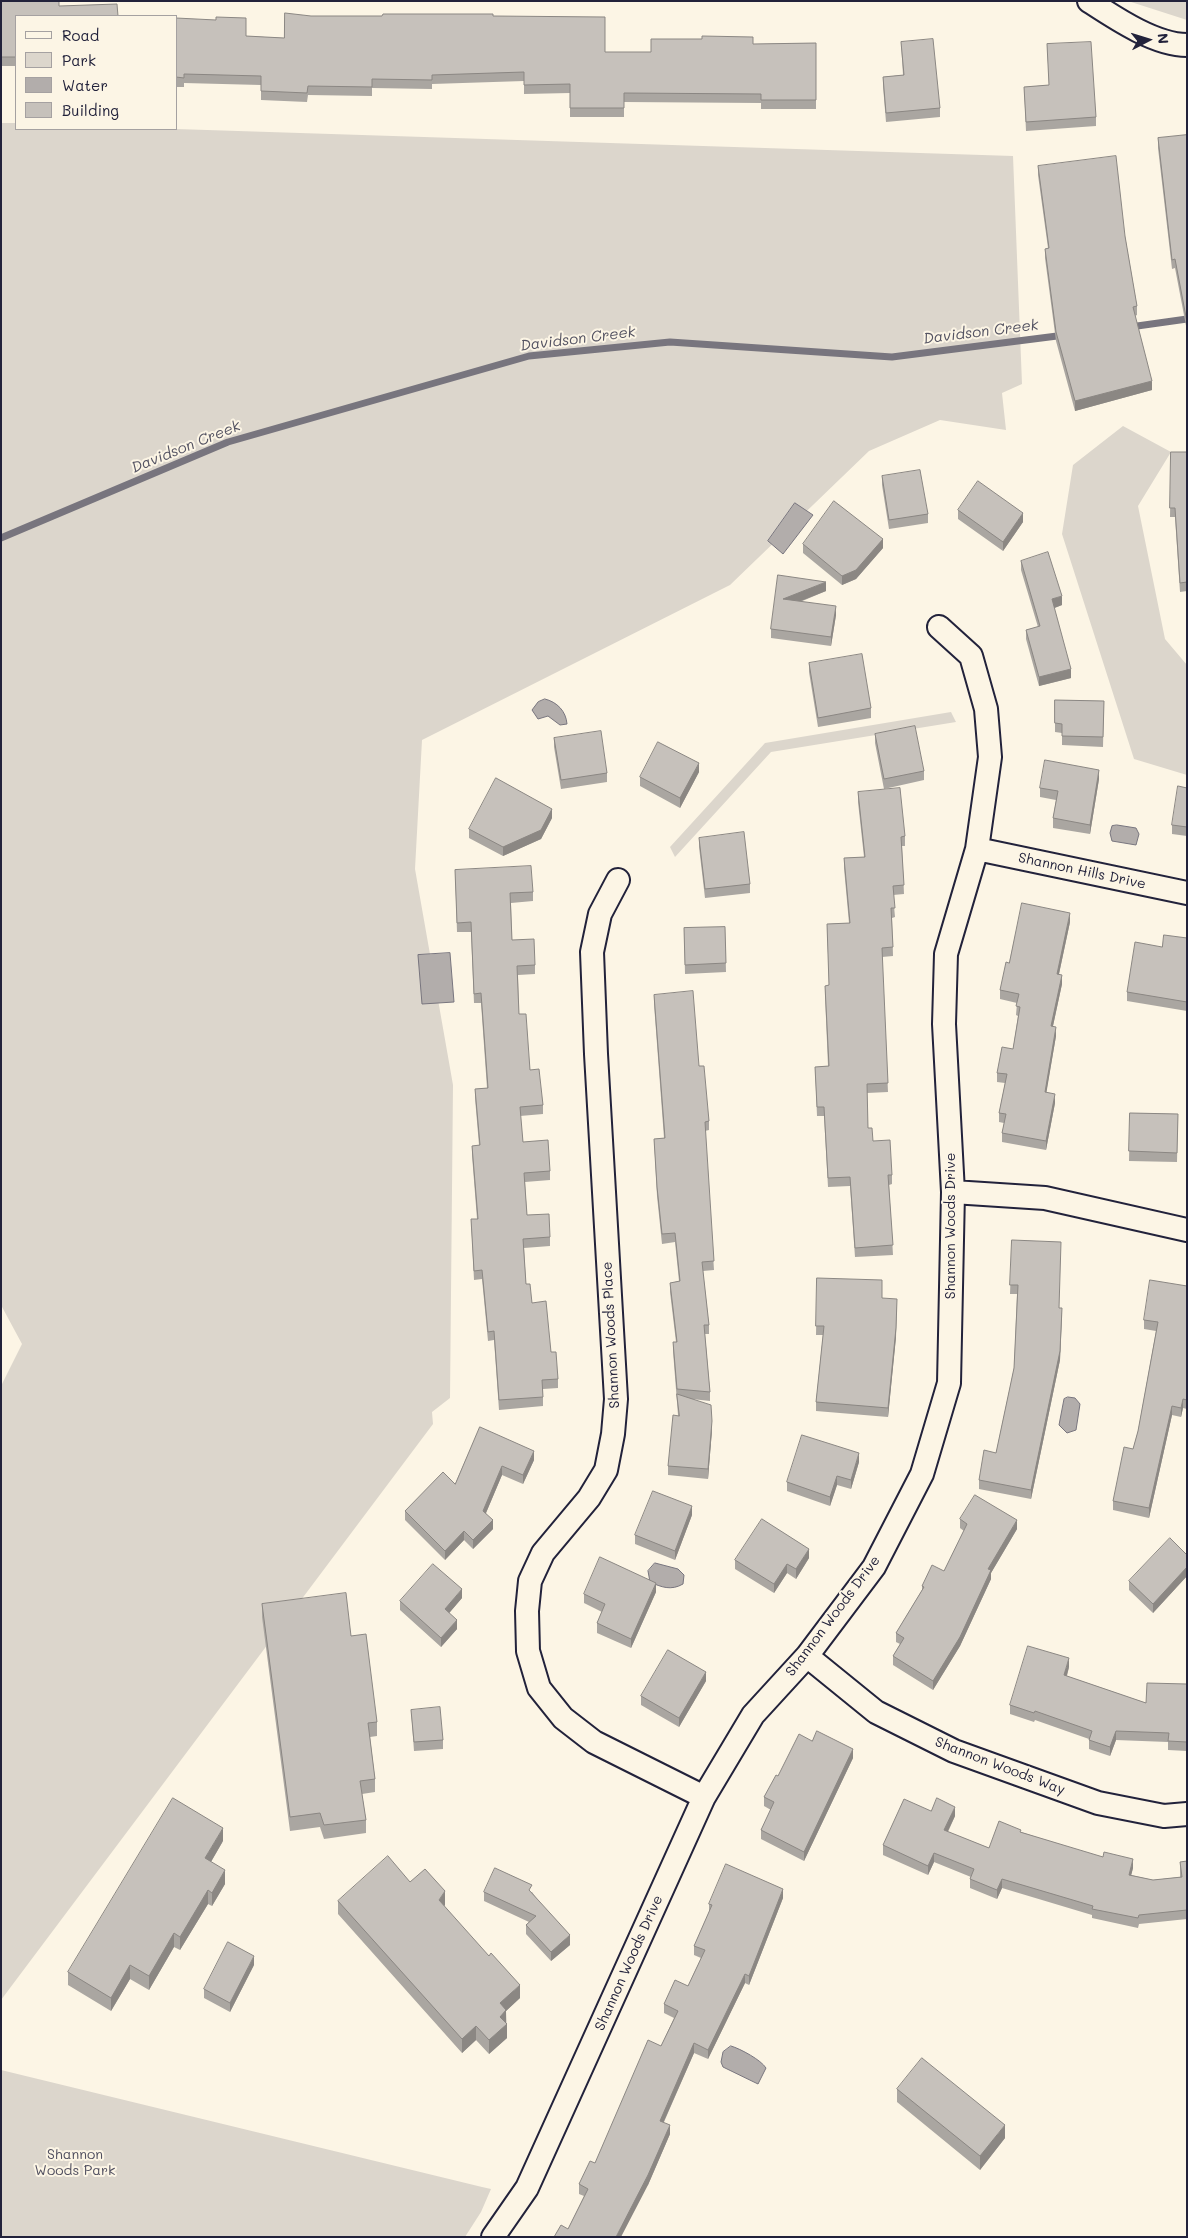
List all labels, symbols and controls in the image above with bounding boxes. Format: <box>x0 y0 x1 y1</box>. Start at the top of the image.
legend <box>15 15 178 130</box>
north arrow <box>1123 15 1173 65</box>
text: Road <box>62 25 99 45</box>
text: N <box>1154 33 1173 45</box>
text: Park <box>62 50 96 70</box>
text: Water <box>62 75 108 95</box>
text: Building <box>62 100 119 120</box>
water label: Davidson Creek <box>922 316 1040 348</box>
water label: Davidson Creek <box>519 323 637 355</box>
water label: Davidson Creek <box>129 417 243 477</box>
street label: Shannon Hills Drive <box>1017 849 1147 893</box>
street label: Shannon Woods Drive <box>943 1153 959 1299</box>
street label: Shannon Woods Place <box>599 1261 623 1409</box>
street label: Shannon Woods Drive <box>782 1552 884 1680</box>
street label: Shannon Woods Way <box>933 1733 1067 1799</box>
street label: Shannon Woods Drive <box>592 1893 666 2033</box>
park label: Shannon Woods Park <box>35 2147 115 2180</box>

